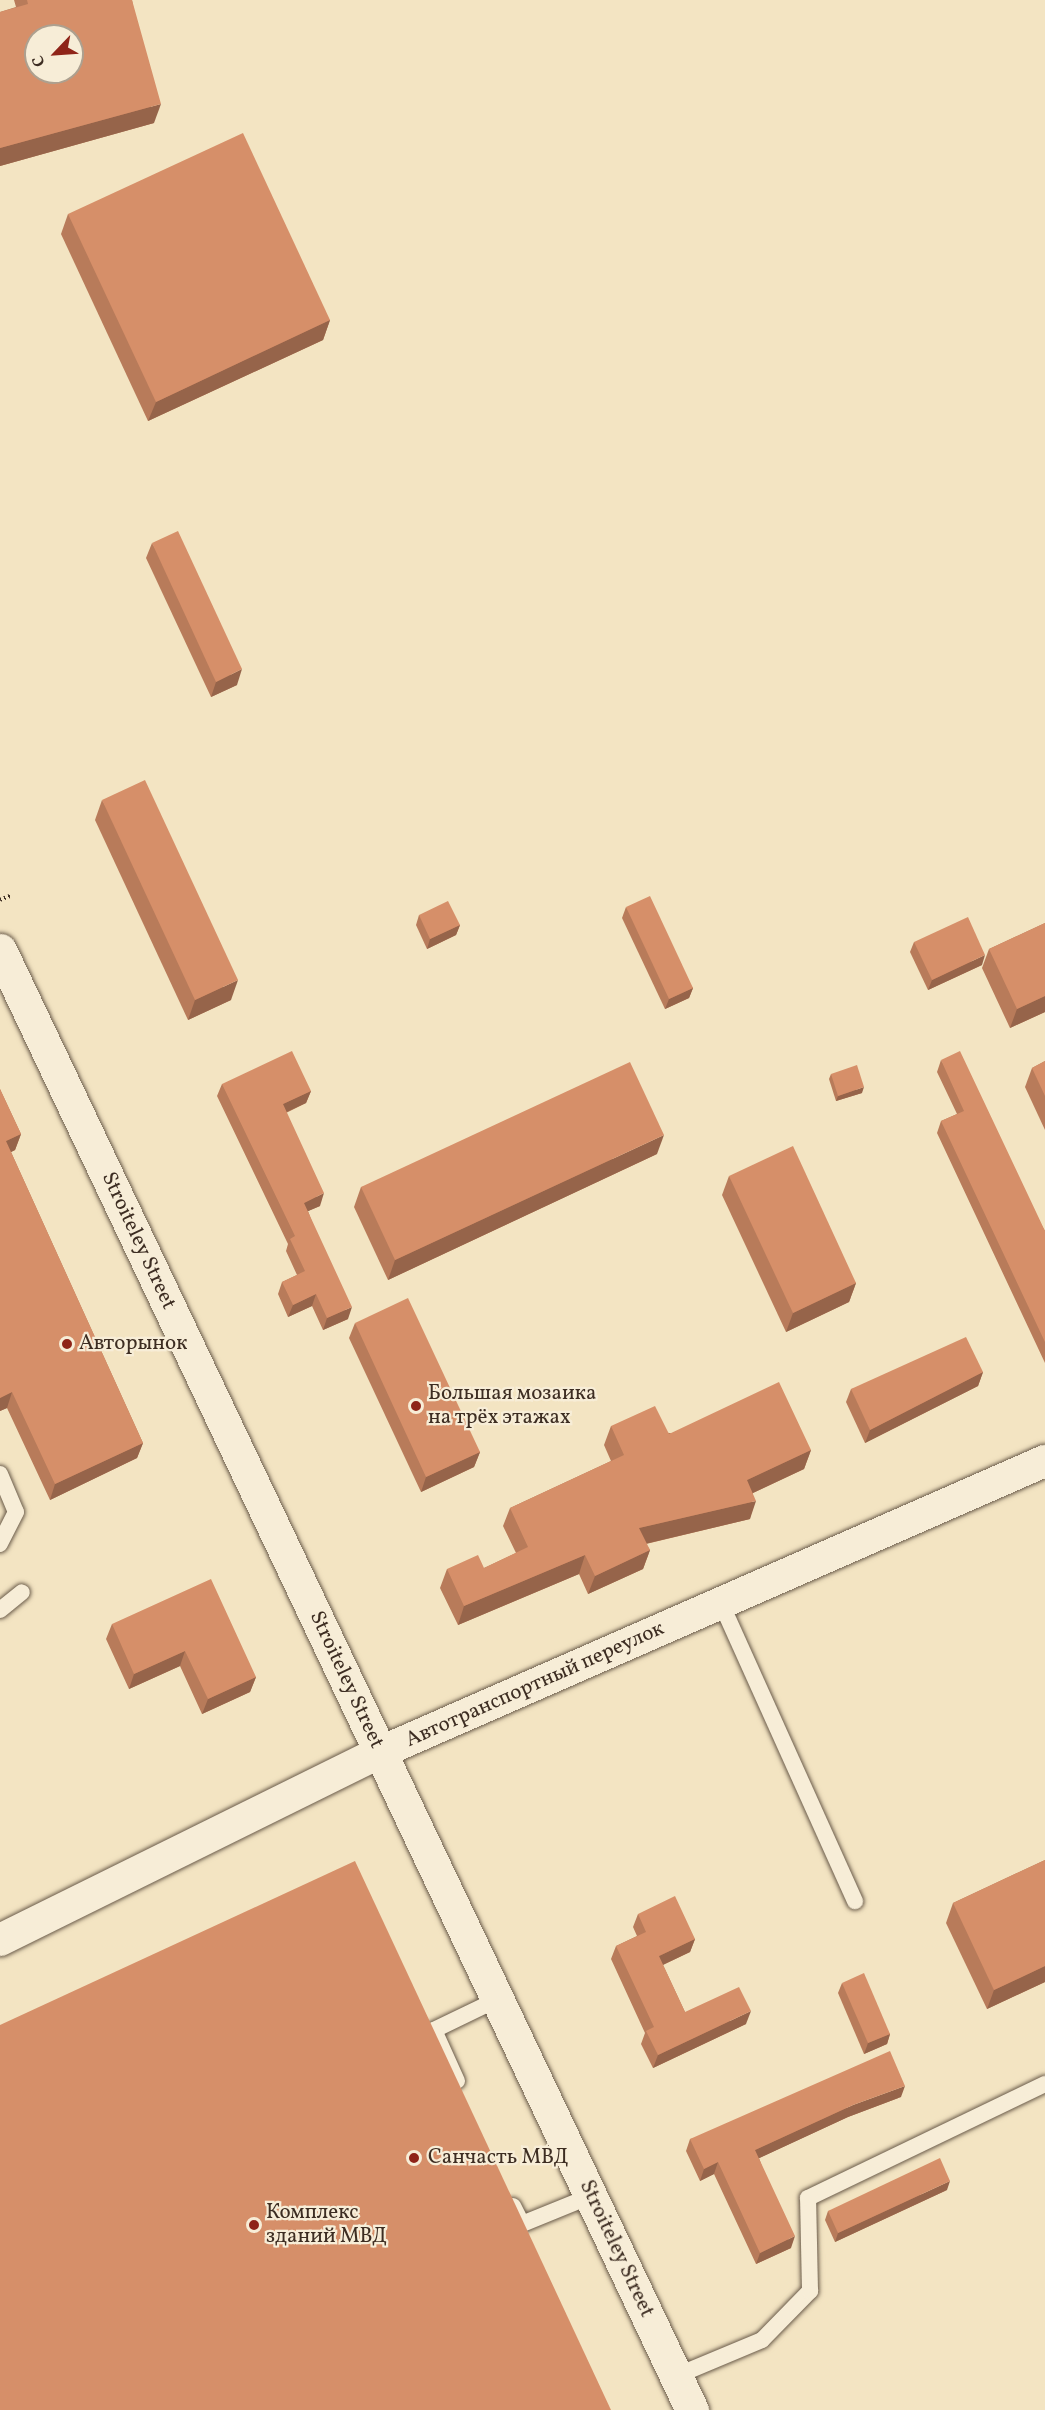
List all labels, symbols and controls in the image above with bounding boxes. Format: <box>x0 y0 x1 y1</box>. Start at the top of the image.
north arrow <box>24 24 84 84</box>
text: С <box>27 51 52 70</box>
street label: Stroiteley Street <box>95 1168 181 1314</box>
place label: Авторынок <box>79 1331 187 1357</box>
marker: Авторынок <box>60 1337 74 1351</box>
place label: Большая мозаика на трёх этажах <box>428 1381 596 1431</box>
marker: Большая мозаика на трёх этажах <box>409 1399 423 1413</box>
street label: Stroiteley Street <box>303 1607 389 1753</box>
street label: Автотранспортный переулок <box>402 1616 668 1754</box>
place label: Санчасть МВД <box>428 2145 569 2171</box>
marker: Санчасть МВД <box>405 2149 423 2167</box>
street label: Stroiteley Street <box>573 2176 659 2322</box>
place label: Комплекс зданий МВД <box>266 2200 387 2250</box>
marker: Комплекс зданий МВД <box>247 2218 261 2232</box>

